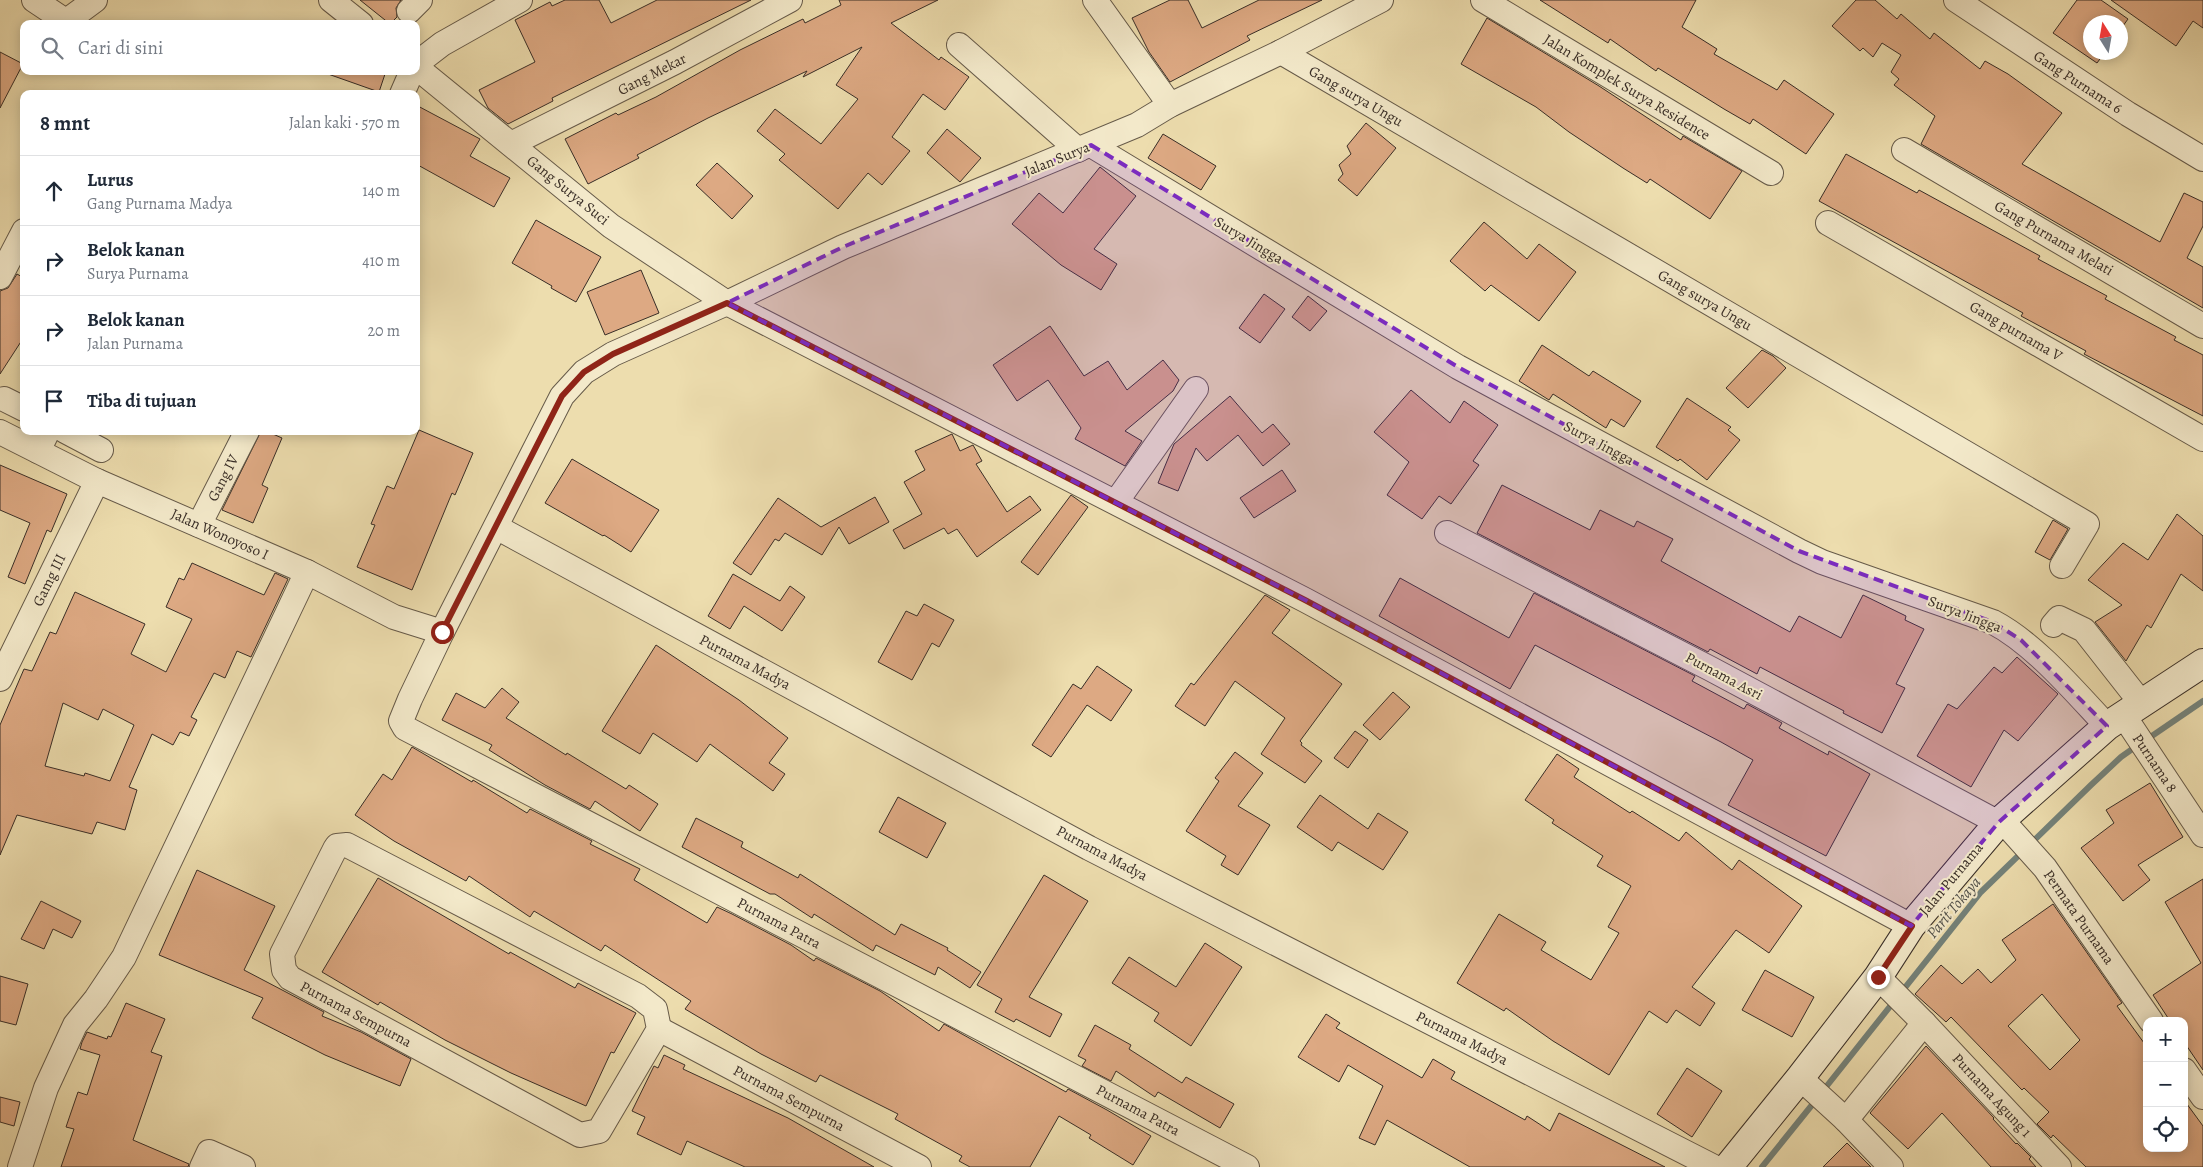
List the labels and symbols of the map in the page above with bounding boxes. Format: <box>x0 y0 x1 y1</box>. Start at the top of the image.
north arrow <box>2083 15 2128 60</box>
street label: Jalan Komplek Surya Residence <box>1540 29 1714 145</box>
street label: Gang Purnama 6 <box>2030 46 2126 118</box>
street label: Gang Mekar <box>614 48 690 100</box>
street label: Gang surya Ungu <box>1305 61 1408 132</box>
street label: Jalan Surya <box>1021 137 1093 181</box>
street label: Gang Surya Suci <box>523 151 613 229</box>
street label: Gang Purnama Melati <box>1991 196 2117 280</box>
street label: Surya Jingga <box>1211 212 1287 268</box>
street label: Gang surya Ungu <box>1654 265 1757 336</box>
street label: Gang purnama V <box>1966 296 2067 366</box>
street label: Surya Jingga <box>1560 416 1638 470</box>
street label: Gang IV <box>203 450 244 505</box>
street label: Jalan Wonoyoso I <box>168 504 272 564</box>
street label: Gamg III <box>28 550 70 610</box>
street label: Surya Jingga <box>1925 591 2005 637</box>
route start <box>431 621 454 644</box>
street label: Purnama Madya <box>696 630 794 694</box>
street label: Purnama Asri <box>1682 647 1766 705</box>
street label: Purnama 8 <box>2128 730 2182 796</box>
street label: Purnama Madya <box>1053 821 1151 885</box>
street label: Jalan Purnama <box>1914 838 1988 920</box>
street label: Permata Purnama <box>2039 866 2119 968</box>
water label: Parit Tokaya <box>1921 872 1986 943</box>
street label: Purnama Patra <box>734 893 824 953</box>
route end <box>1867 966 1890 989</box>
street label: Purnama Sempurna <box>297 976 415 1052</box>
street label: Purnama Madya <box>1413 1006 1511 1070</box>
street label: Purnama Agung 1 <box>1948 1049 2036 1141</box>
street label: Purnama Sempurna <box>730 1060 848 1136</box>
street label: Purnama Patra <box>1093 1080 1183 1140</box>

